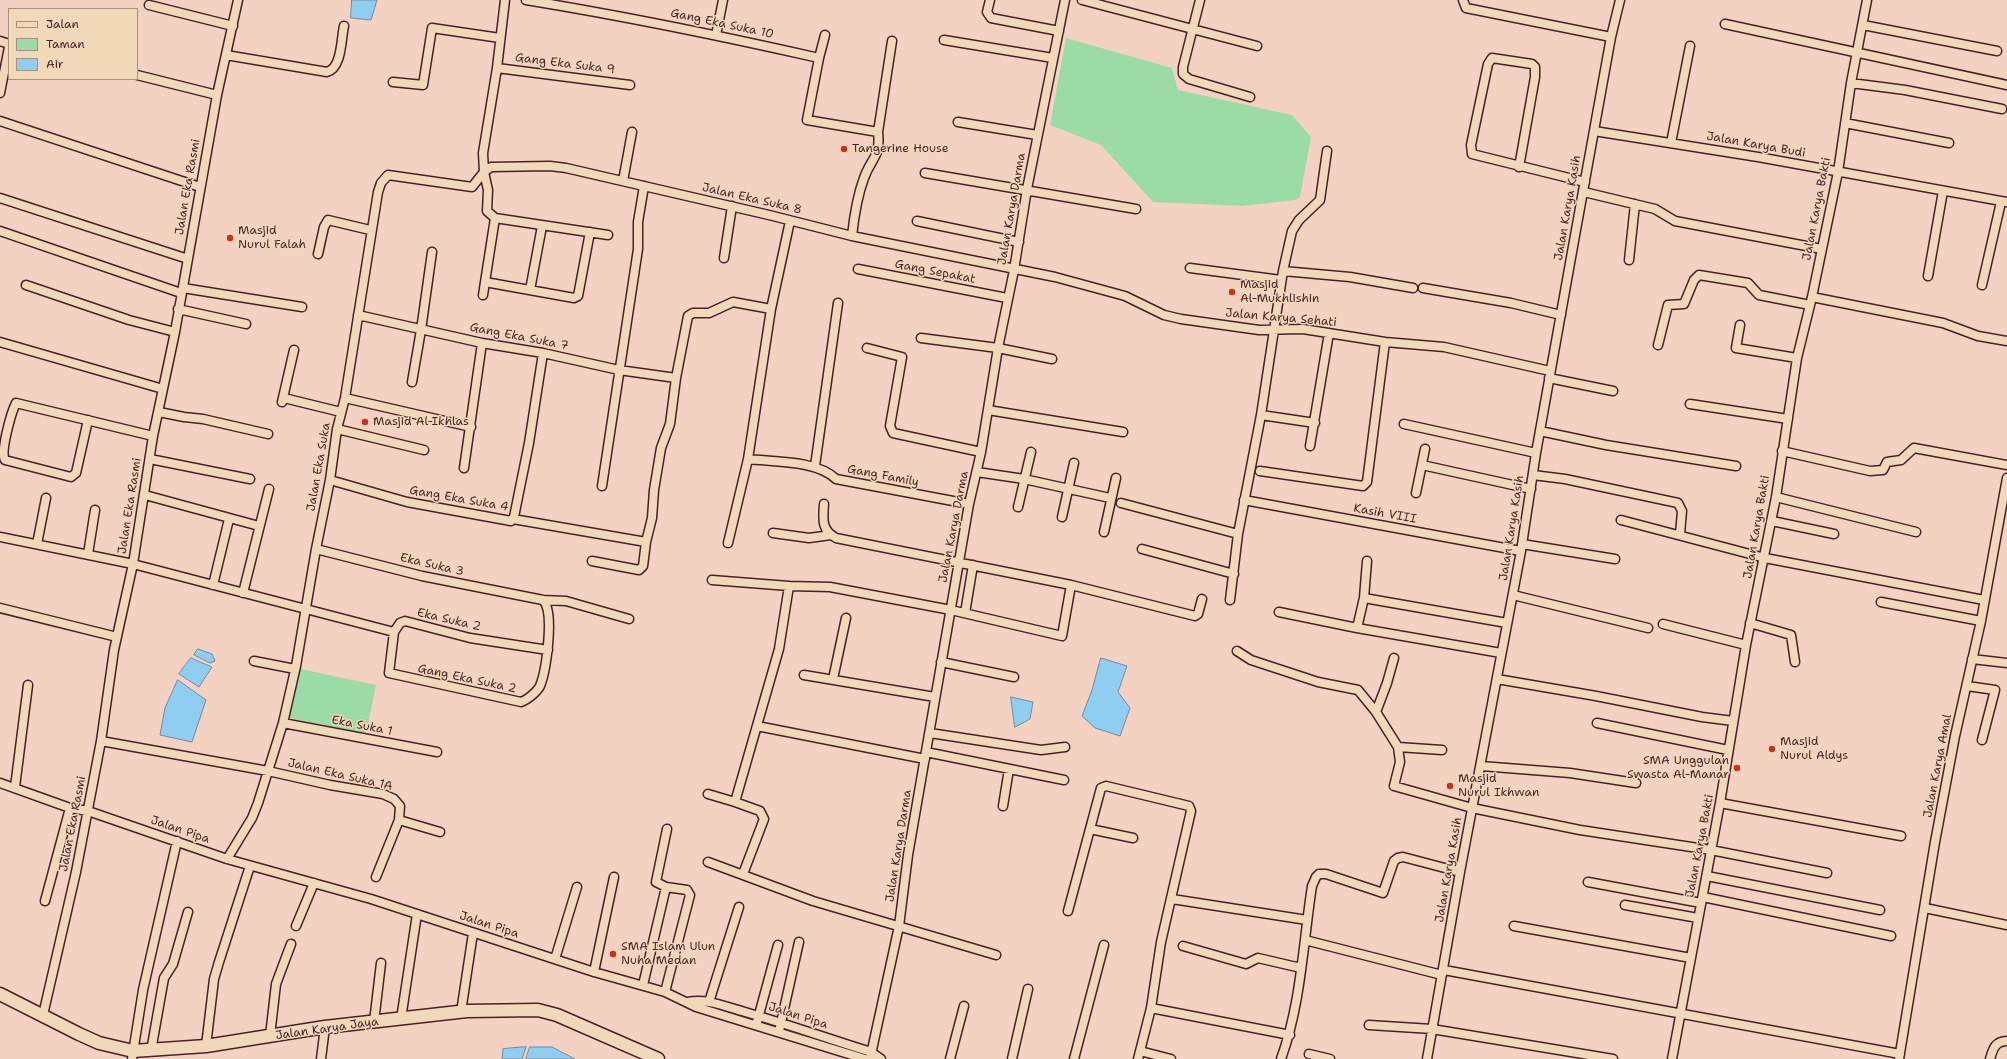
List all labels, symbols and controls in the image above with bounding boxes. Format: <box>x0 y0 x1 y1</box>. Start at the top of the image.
street label: Gang Eka Suka 10 <box>669 6 775 42</box>
legend <box>8 8 138 80</box>
text: Jalan <box>46 16 79 32</box>
text: Taman <box>46 36 85 52</box>
street label: Gang Eka Suka 9 <box>514 51 616 77</box>
text: Air <box>46 56 64 72</box>
street label: Jalan Karya Budi <box>1705 129 1807 161</box>
street label: Jalan Eka Rasmi <box>172 138 204 236</box>
place label: Tangerine House <box>852 142 948 156</box>
marker: Tangerine House <box>839 144 849 154</box>
street label: Jalan Karya Darma <box>995 152 1029 266</box>
street label: Jalan Karya Kasih <box>1552 154 1584 262</box>
street label: Jalan Karya Bakti <box>1800 156 1834 262</box>
street label: Jalan Eka Suka 8 <box>701 181 803 217</box>
place label: Masjid Nurul Falah <box>238 224 306 252</box>
marker: Masjid Nurul Falah <box>225 233 235 243</box>
street label: Gang Sepakat <box>894 257 976 287</box>
place label: Masjid Al-Mukhlishin <box>1240 278 1319 306</box>
marker: Masjid Al-Mukhlishin <box>1227 287 1237 297</box>
street label: Jalan Karya Sehati <box>1225 306 1337 330</box>
street label: Gang Eka Suka 7 <box>468 320 570 354</box>
place label: Masjid Al-Ikhlas <box>373 415 469 429</box>
marker: Masjid Al-Ikhlas <box>360 417 370 427</box>
street label: Jalan Eka Suka <box>304 422 334 512</box>
street label: Jalan Eka Rasmi <box>115 457 145 555</box>
street label: Gang Family <box>846 462 920 490</box>
street label: Jalan Karya Darma <box>936 470 972 584</box>
street label: Jalan Karya Kasih <box>1497 474 1527 582</box>
street label: Jalan Karya Bakti <box>1741 474 1773 580</box>
street label: Gang Eka Suka 4 <box>408 483 510 515</box>
street label: Kasih VIII <box>1352 501 1418 527</box>
street label: Eka Suka 3 <box>399 551 465 579</box>
street label: Eka Suka 2 <box>416 606 482 634</box>
street label: Gang Eka Suka 2 <box>416 662 518 696</box>
street label: Eka Suka 1 <box>330 713 394 739</box>
street label: Jalan Karya Amal <box>1921 713 1955 819</box>
place label: Masjid Nurul Aldys <box>1780 735 1848 763</box>
marker: Masjid Nurul Aldys <box>1767 744 1777 754</box>
place label: SMA Unggulan Swasta Al-Manar <box>1627 754 1729 782</box>
street label: Jalan Eka Suka 1A <box>286 756 394 794</box>
marker: SMA Unggulan Swasta Al-Manar <box>1732 763 1742 773</box>
place label: Masjid Nurul Ikhwan <box>1458 772 1539 800</box>
street label: Jalan Eka Rasmi <box>57 775 89 873</box>
marker: Masjid Nurul Ikhwan <box>1445 781 1455 791</box>
street label: Jalan Karya Darma <box>883 789 915 903</box>
street label: Jalan Karya Bakti <box>1683 793 1717 899</box>
street label: Jalan Pipa <box>149 813 211 847</box>
street label: Jalan Karya Kasih <box>1433 816 1465 924</box>
street label: Jalan Pipa <box>458 909 520 941</box>
place label: SMA Islam Ulun Nuha Medan <box>621 940 715 968</box>
marker: SMA Islam Ulun Nuha Medan <box>608 949 618 959</box>
street label: Jalan Pipa <box>767 1000 829 1032</box>
street label: Jalan Karya Jaya <box>274 1015 380 1043</box>

